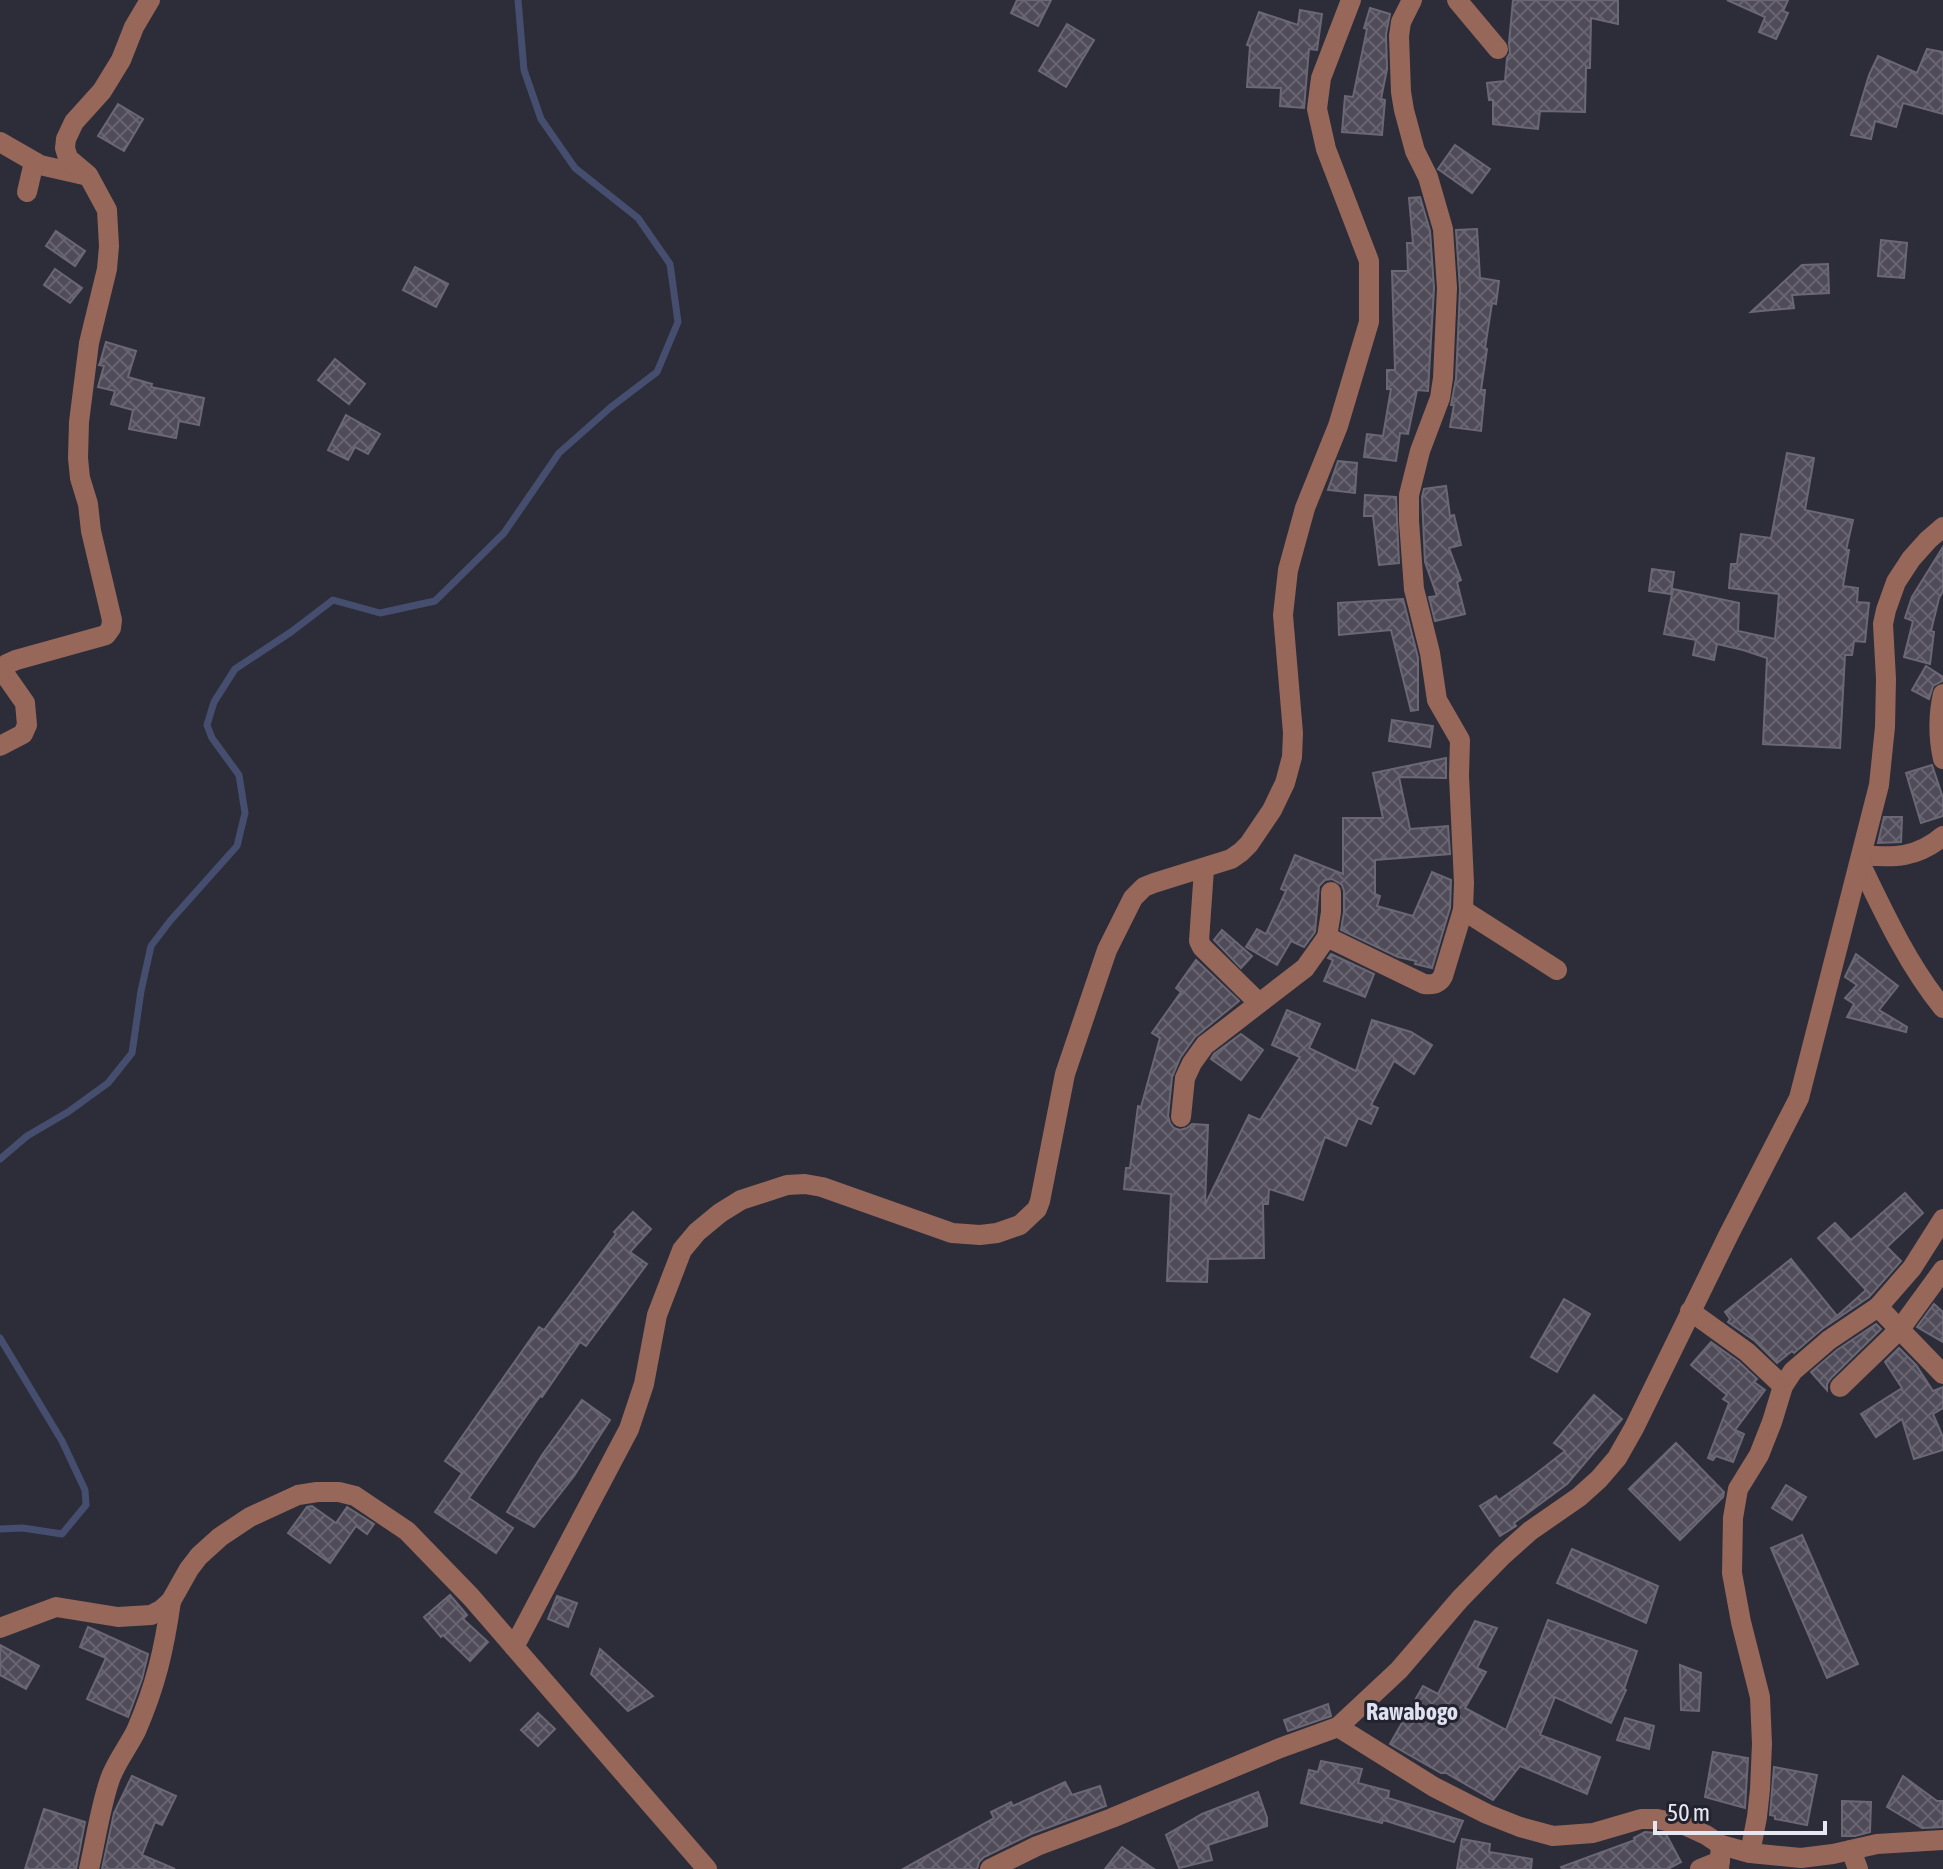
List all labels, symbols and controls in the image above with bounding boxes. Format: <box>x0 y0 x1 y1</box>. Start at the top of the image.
district label: Rawabogo <box>1366 1698 1458 1725</box>
scale bar <box>1655 1785 1825 1835</box>
text: 50 m <box>1667 1799 1710 1826</box>

